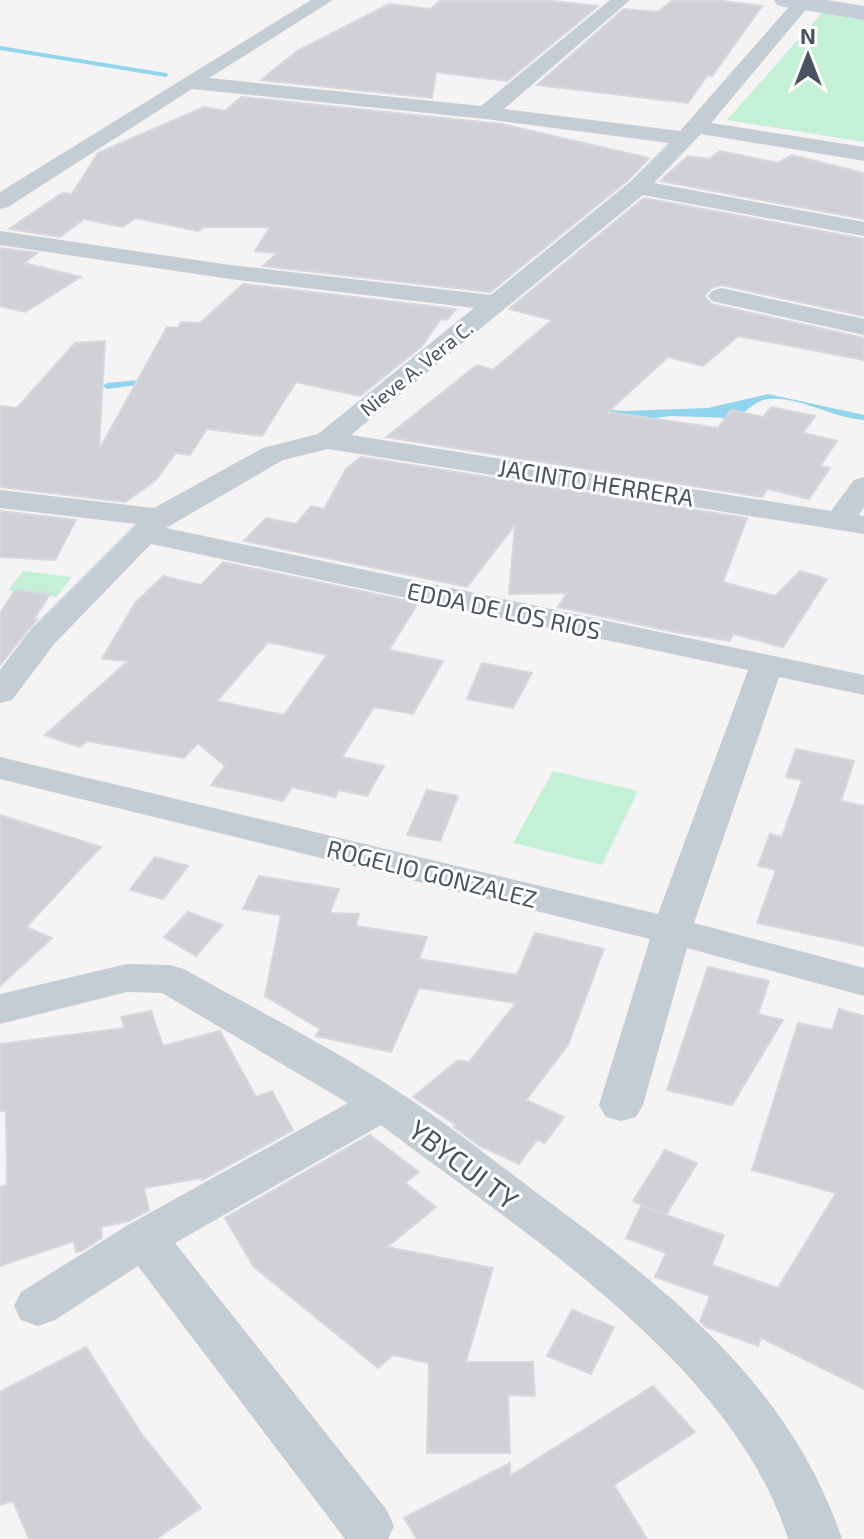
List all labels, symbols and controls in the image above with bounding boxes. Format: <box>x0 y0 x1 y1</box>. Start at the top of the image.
north arrow <box>768 16 848 96</box>
text: N <box>800 22 816 48</box>
street label: Nieve A. Vera C. <box>355 315 477 421</box>
street label: JACINTO HERRERA <box>496 452 696 512</box>
street label: EDDA DE LOS RIOS <box>405 575 603 645</box>
street label: ROGELIO GONZALEZ <box>324 833 540 913</box>
street label: YBYCUI TY <box>403 1112 525 1216</box>

